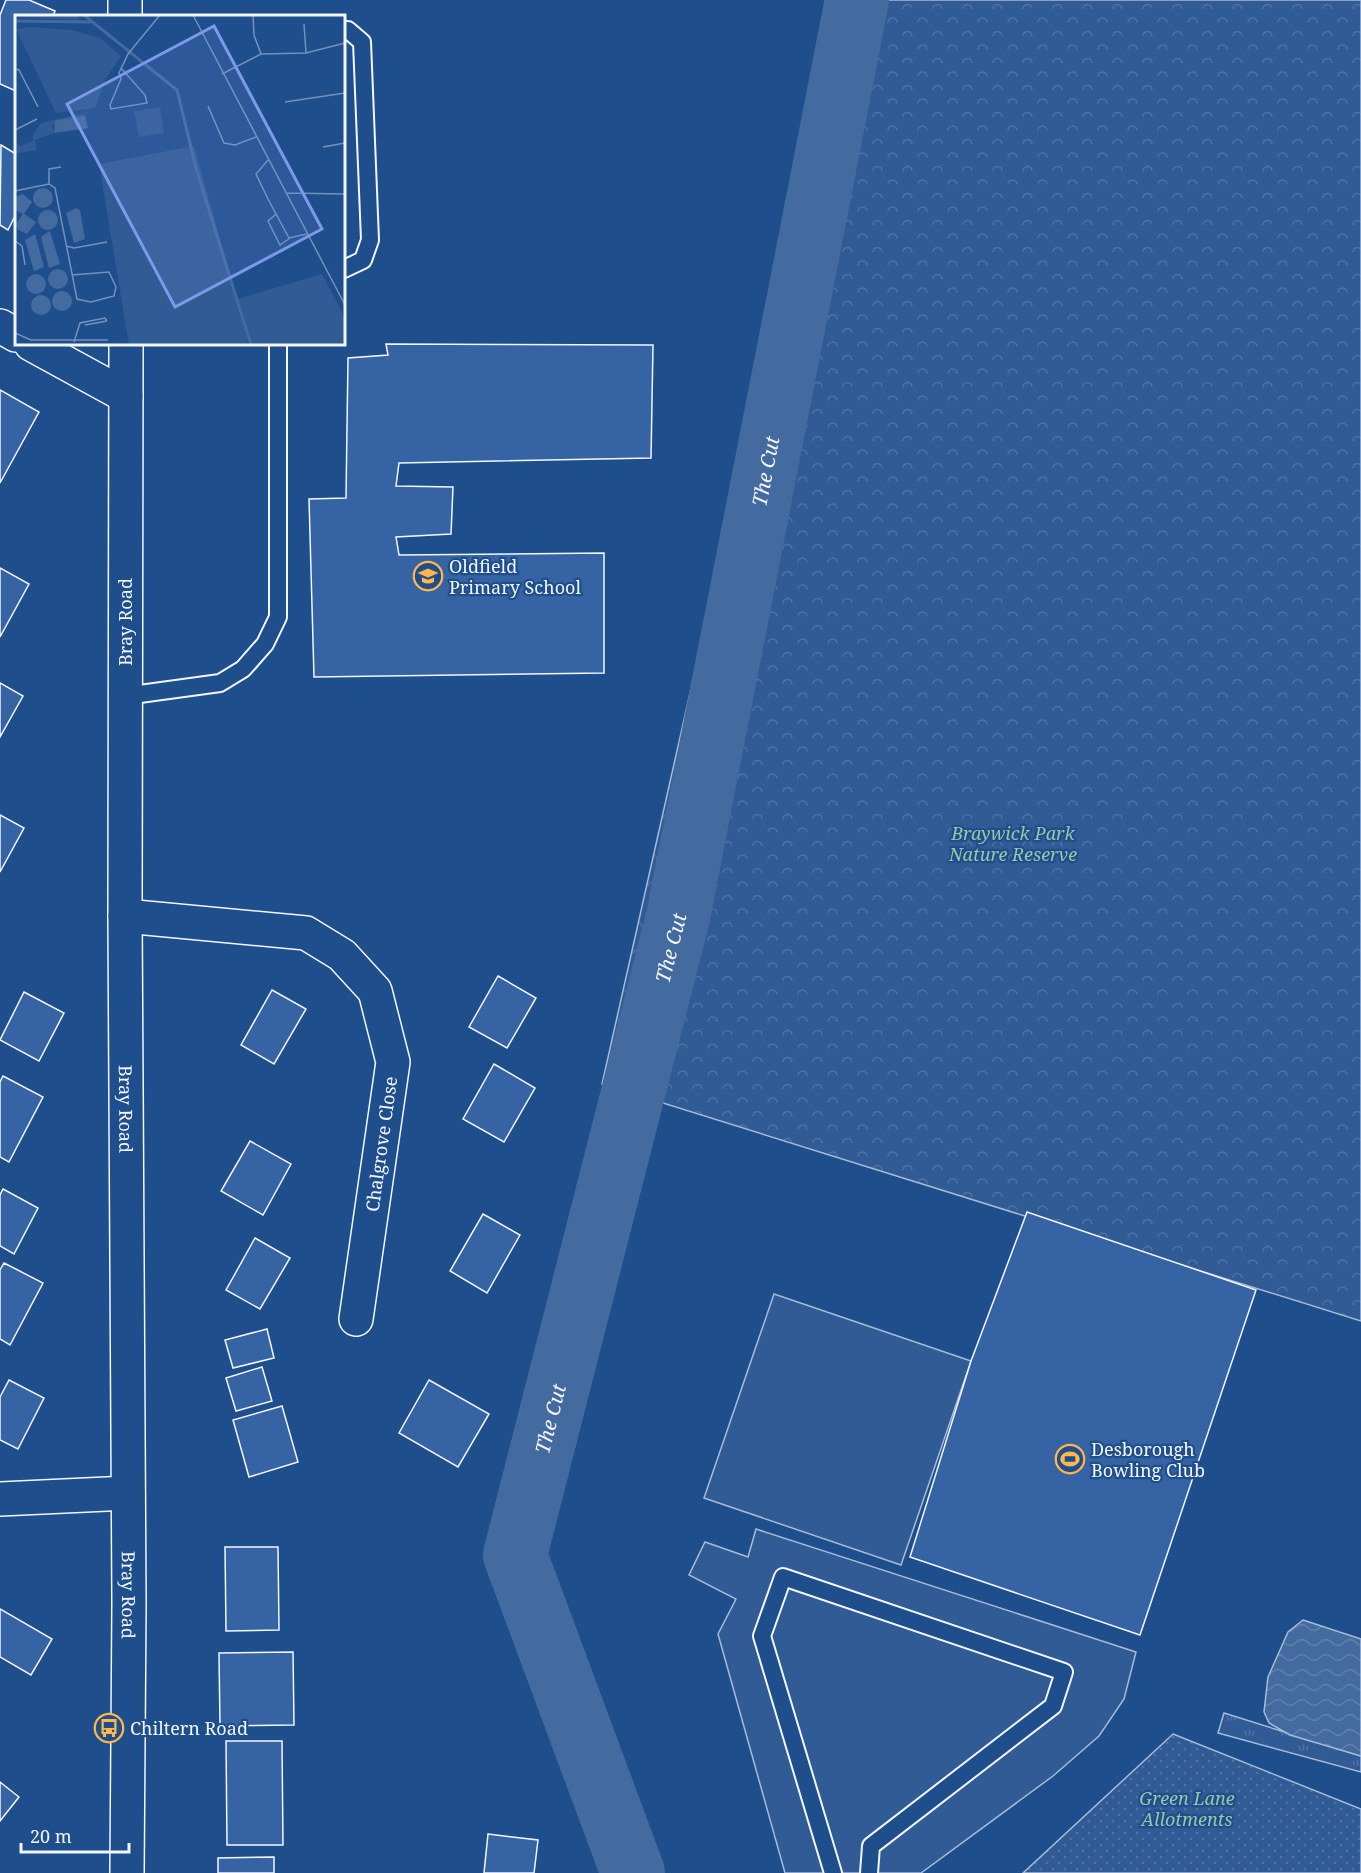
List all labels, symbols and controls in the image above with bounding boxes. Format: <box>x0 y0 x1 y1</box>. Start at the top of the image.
inset map <box>15 15 345 345</box>
water label: The Cut <box>745 433 785 509</box>
place label: Oldfield Primary School <box>449 554 581 599</box>
school or university icon: Oldfield Primary School <box>412 560 444 592</box>
street label: Bray Road <box>113 578 137 666</box>
park label: Braywick Park Nature Reserve <box>948 821 1077 866</box>
water label: The Cut <box>648 910 692 986</box>
street label: Bray Road <box>114 1065 138 1153</box>
street label: Chalgrove Close <box>360 1075 402 1213</box>
water label: The Cut <box>528 1380 572 1456</box>
place label: Desborough Bowling Club <box>1091 1437 1205 1482</box>
sports icon: Desborough Bowling Club <box>1054 1443 1086 1475</box>
street label: Bray Road <box>117 1551 141 1639</box>
bus stop icon: Chiltern Road <box>93 1712 125 1744</box>
place label: Chiltern Road <box>130 1716 248 1740</box>
park label: Green Lane Allotments <box>1139 1786 1235 1831</box>
scale bar <box>21 1816 129 1854</box>
text: 20 m <box>30 1824 72 1848</box>

